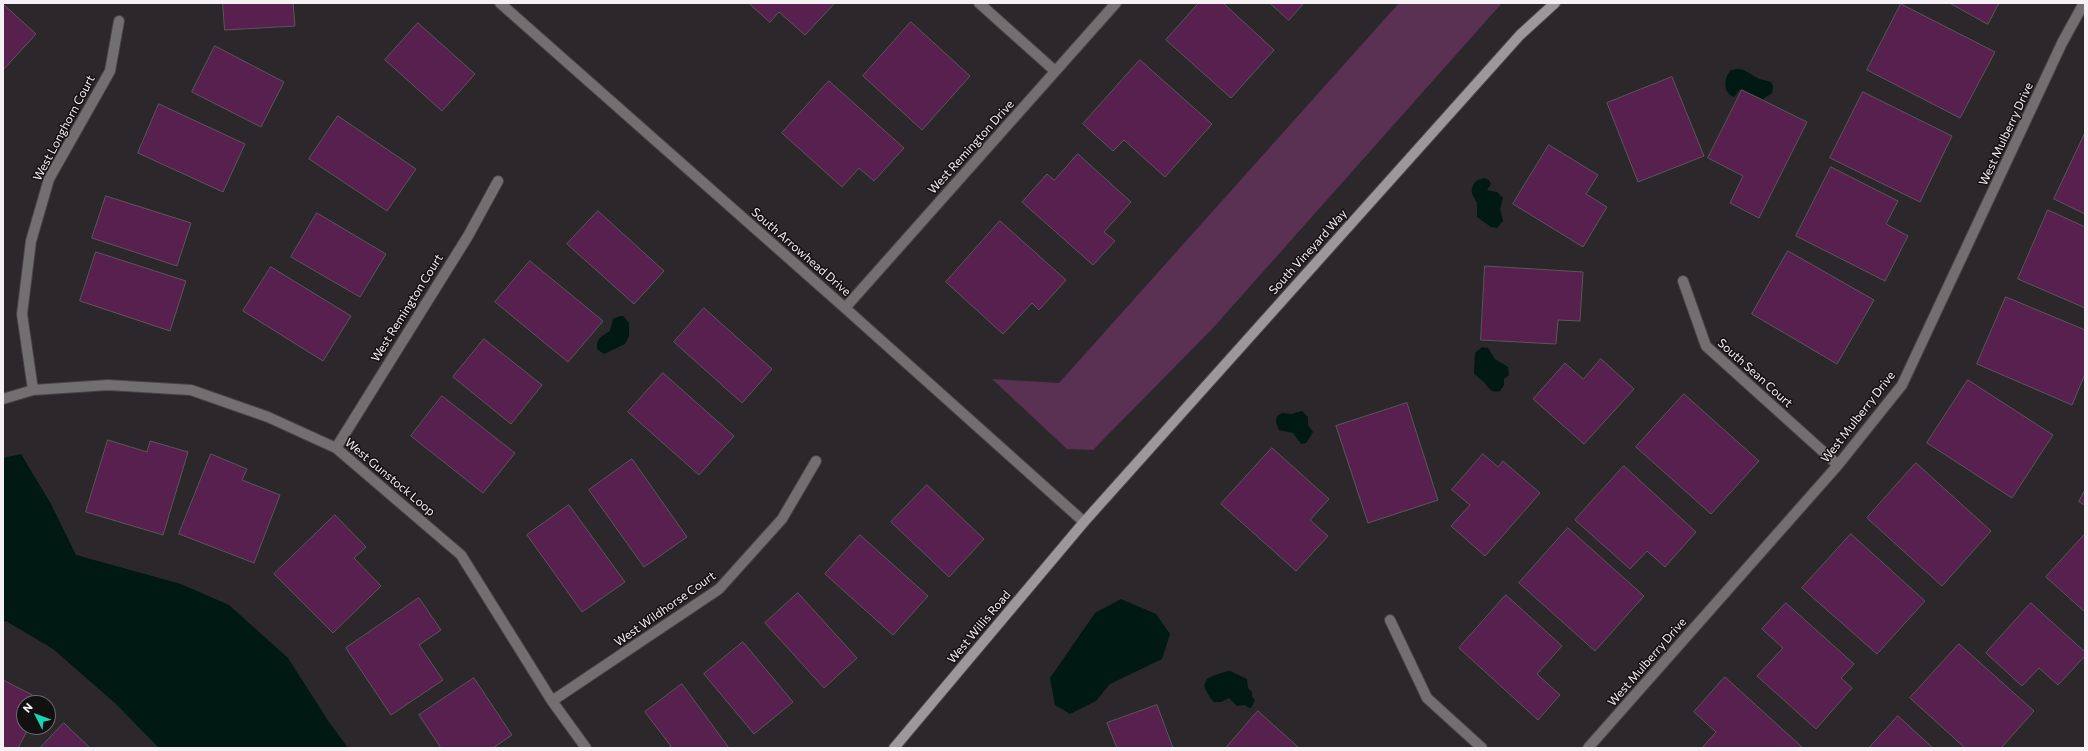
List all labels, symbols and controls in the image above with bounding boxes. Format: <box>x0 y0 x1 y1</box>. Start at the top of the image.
street label: West Longhorn Court <box>30 73 98 183</box>
street label: West Mulberry Drive <box>1976 80 2036 188</box>
street label: West Remington Drive <box>925 97 1017 197</box>
street label: South Arrowhead Drive <box>748 205 854 299</box>
street label: South Vineyard Way <box>1266 206 1350 298</box>
street label: West Remington Court <box>368 251 446 365</box>
street label: South Sean Court <box>1715 336 1795 410</box>
street label: West Mulberry Drive <box>1818 368 1898 466</box>
street label: West Gunstock Loop <box>342 435 438 519</box>
street label: West Wildhorse Court <box>612 569 718 649</box>
street label: West Willis Road <box>944 588 1014 666</box>
street label: West Mulberry Drive <box>1605 615 1689 709</box>
north arrow <box>16 695 56 735</box>
text: N <box>20 700 35 715</box>

